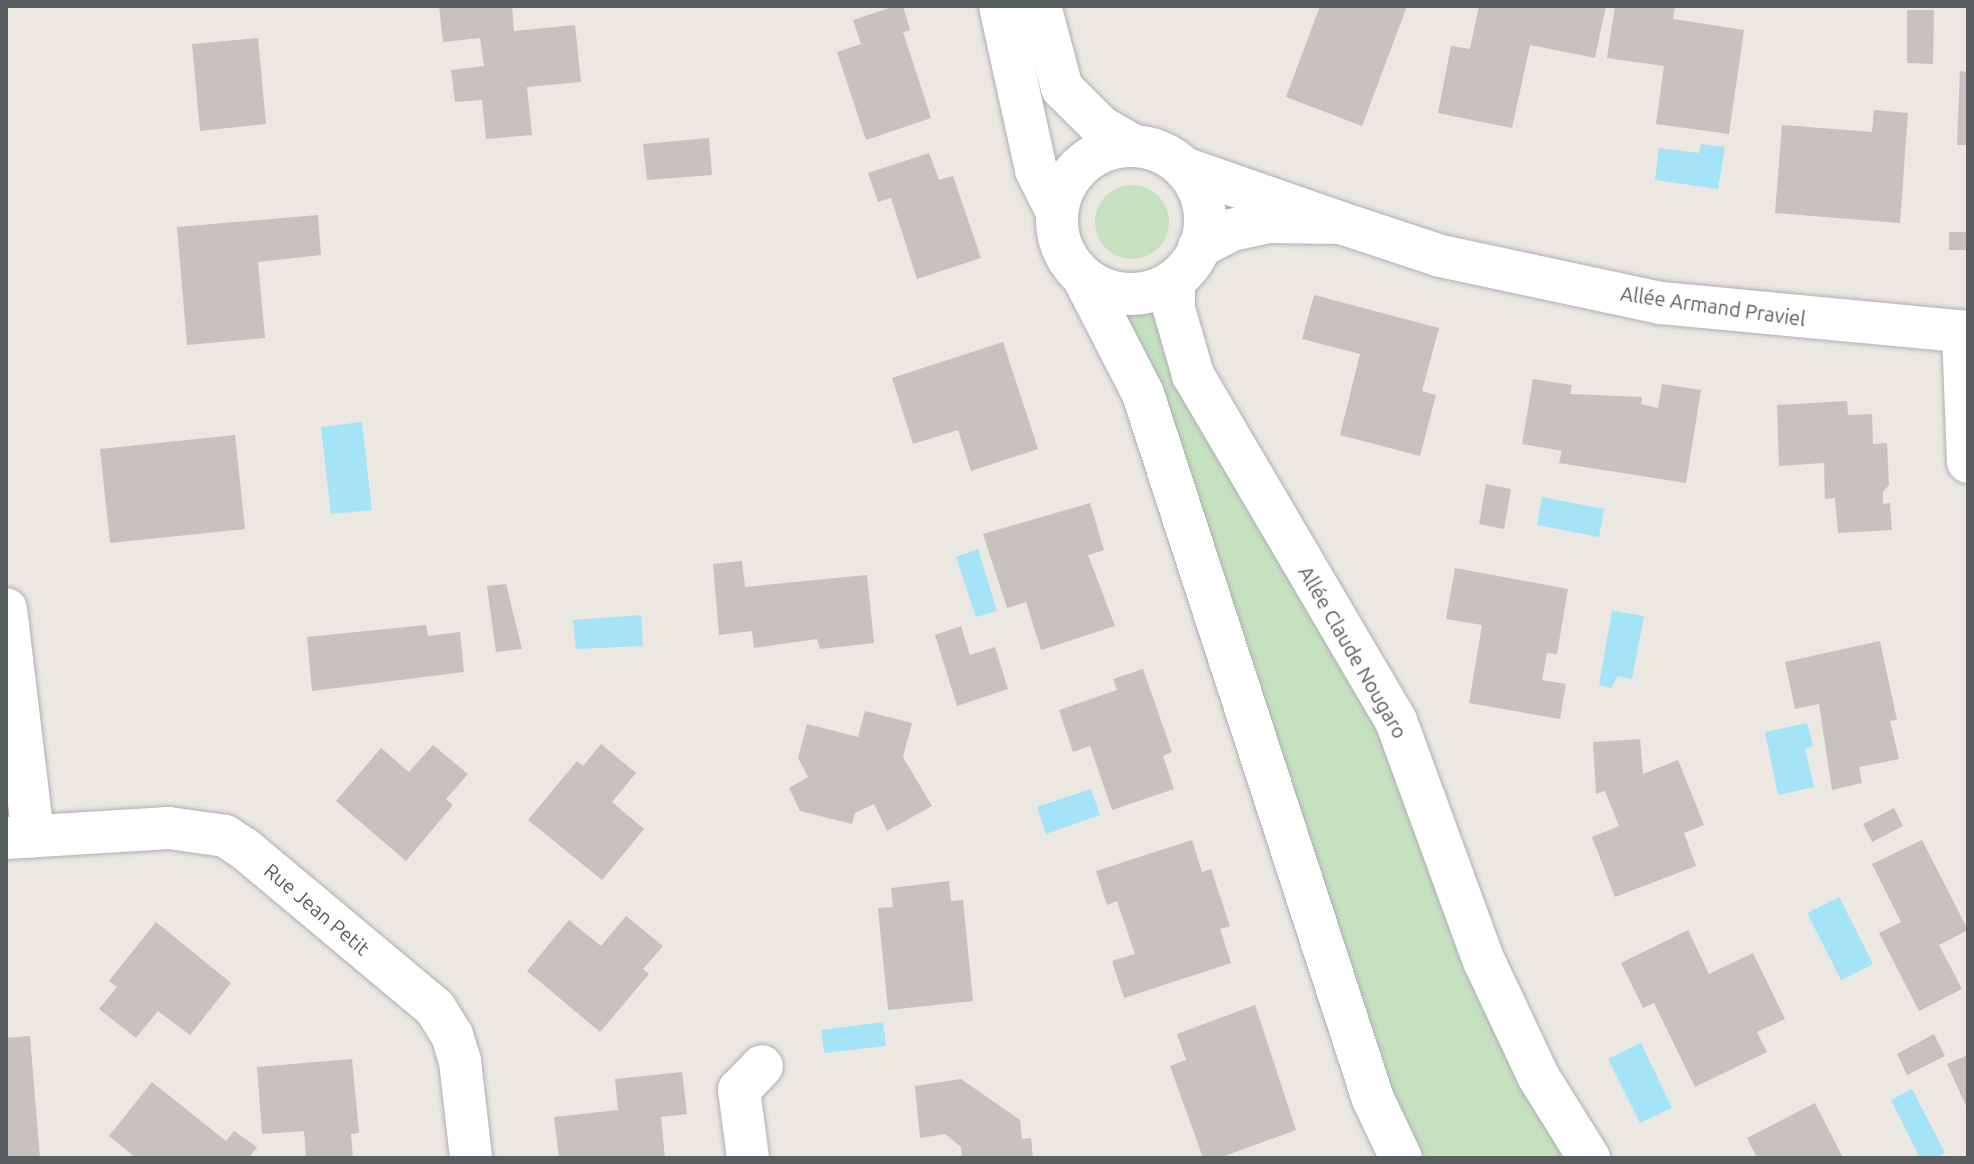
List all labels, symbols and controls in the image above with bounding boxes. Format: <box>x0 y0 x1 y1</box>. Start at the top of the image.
street label: Allée Armand Praviel <box>1619 281 1807 331</box>
street label: Allée Claude Nougaro <box>1294 562 1412 742</box>
street label: Rue Jean Petit <box>260 858 374 960</box>

